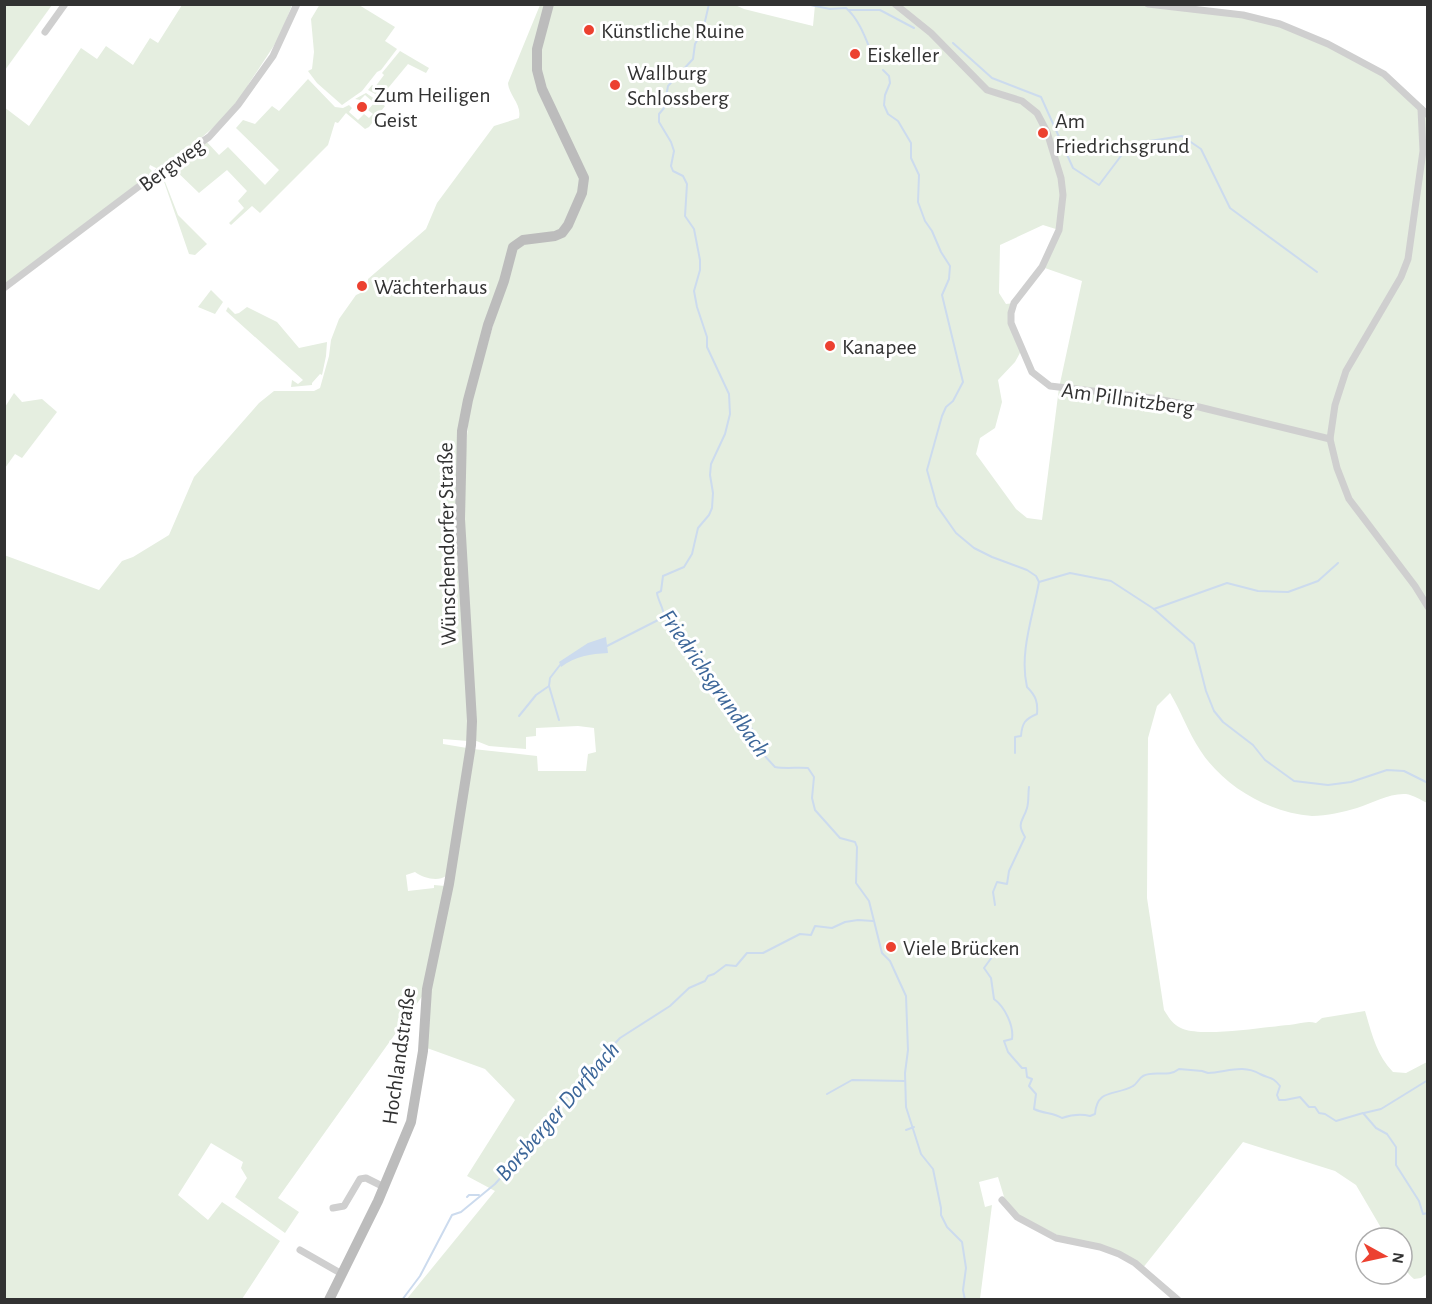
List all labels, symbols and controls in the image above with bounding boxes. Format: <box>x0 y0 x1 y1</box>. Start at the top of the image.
place label: Künstliche Ruine <box>601 20 744 42</box>
marker: Künstliche Ruine <box>582 23 596 37</box>
place label: Eiskeller <box>867 44 939 66</box>
marker: Eiskeller <box>848 47 862 61</box>
place label: Wallburg Schlossberg <box>627 62 729 109</box>
marker: Wallburg Schlossberg <box>608 78 622 92</box>
place label: Zum Heiligen Geist <box>374 84 491 131</box>
marker: Zum Heiligen Geist <box>355 100 369 114</box>
place label: Am Friedrichsgrund <box>1055 110 1190 157</box>
marker: Am Friedrichsgrund <box>1036 126 1050 140</box>
street label: Bergweg <box>135 134 209 196</box>
place label: Wächterhaus <box>374 276 487 298</box>
marker: Wächterhaus <box>355 279 369 293</box>
place label: Kanapee <box>842 336 917 358</box>
marker: Kanapee <box>823 339 837 353</box>
street label: Am Pillnitzberg <box>1060 379 1196 419</box>
street label: Wünschendorfer Straße <box>434 442 460 646</box>
water label: Friedrichsgrundbach <box>654 605 774 762</box>
place label: Viele Brücken <box>903 937 1020 959</box>
marker: Viele Brücken <box>884 940 898 954</box>
street label: Hochlandstraße <box>378 986 419 1126</box>
water label: Borsberger Dorfbach <box>491 1038 624 1186</box>
north arrow <box>1354 1226 1414 1286</box>
text: N <box>1389 1251 1407 1265</box>

